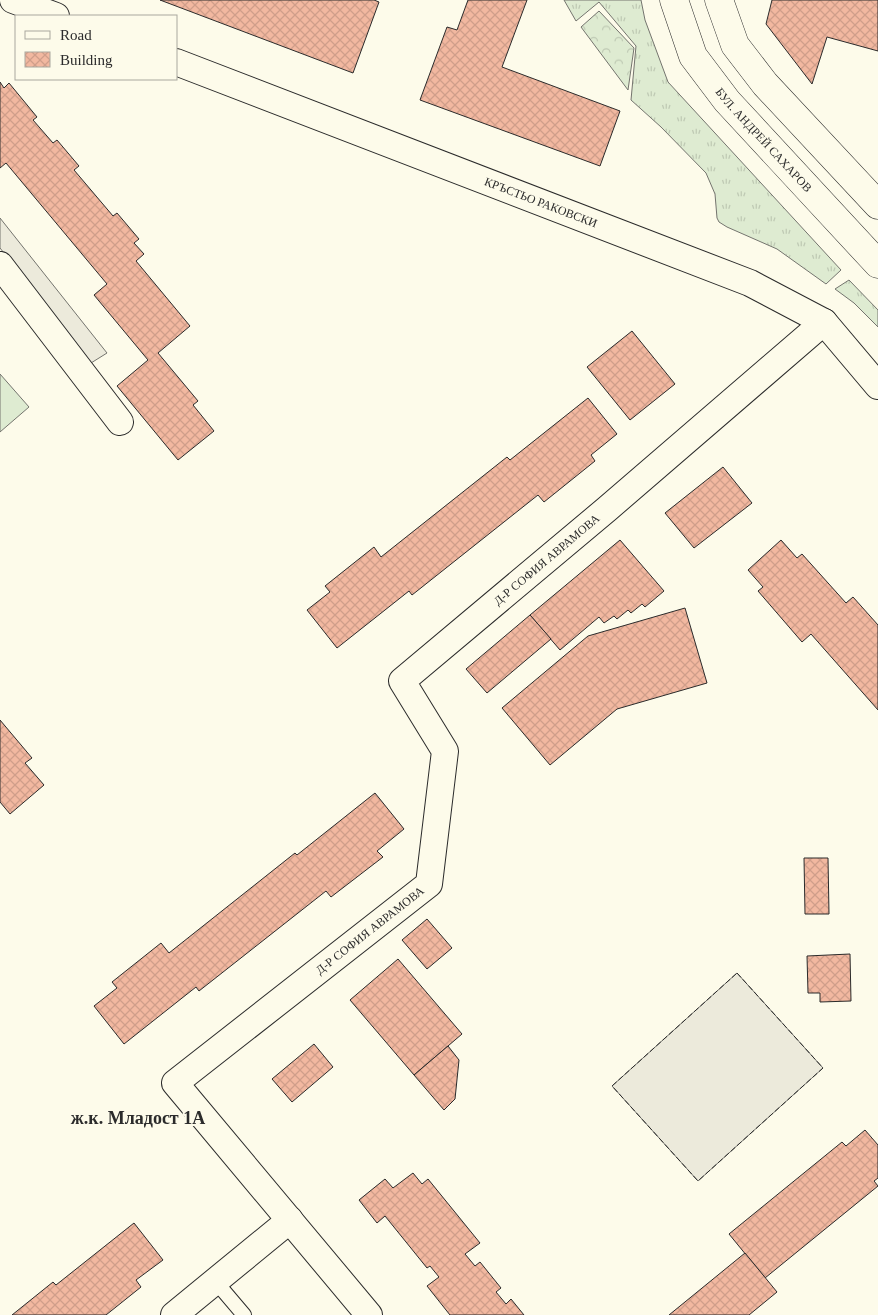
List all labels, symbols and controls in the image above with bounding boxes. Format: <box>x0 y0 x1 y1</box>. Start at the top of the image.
legend <box>15 15 178 80</box>
text: Road <box>60 27 92 43</box>
text: Building <box>60 52 113 68</box>
street label: БУЛ. АНДРЕЙ САХАРОВ <box>713 85 815 195</box>
street label: КРЪСТЬО РАКОВСКИ <box>483 174 600 231</box>
street label: Д-Р СОФИЯ АВРАМОВА <box>491 511 603 608</box>
street label: Д-Р СОФИЯ АВРАМОВА <box>313 883 427 977</box>
district label: ж.к. Младост 1А <box>71 1108 205 1128</box>

